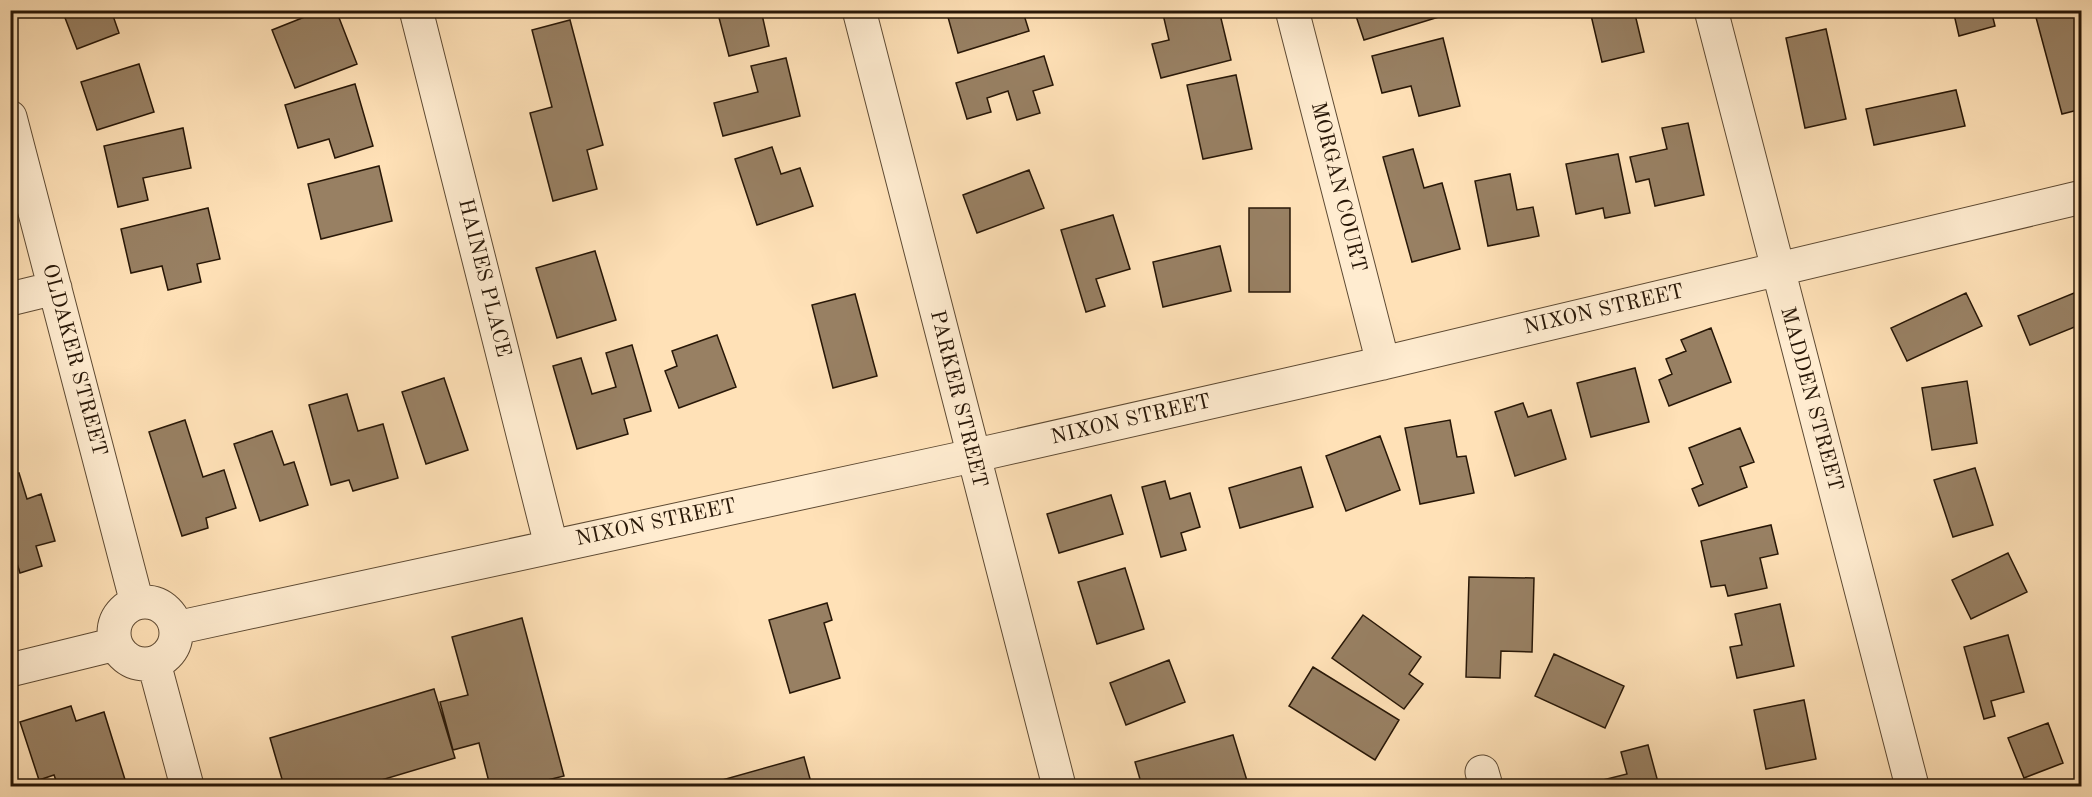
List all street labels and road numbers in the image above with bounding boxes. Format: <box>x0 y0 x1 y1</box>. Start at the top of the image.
street label: MORGAN COURT <box>1307 100 1369 274</box>
street label: HAINES PLACE <box>454 197 514 359</box>
street label: OLDAKER STREET <box>38 262 110 458</box>
street label: NIXON STREET <box>1522 281 1686 339</box>
street label: MADDEN STREET <box>1776 305 1846 493</box>
street label: PARKER STREET <box>926 308 990 490</box>
street label: NIXON STREET <box>1049 391 1213 449</box>
street label: NIXON STREET <box>574 496 738 550</box>

